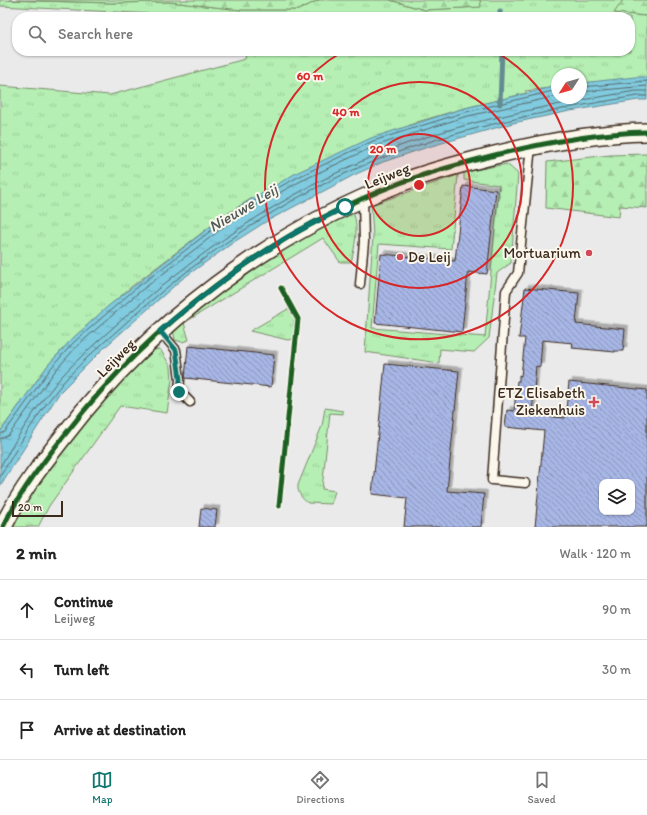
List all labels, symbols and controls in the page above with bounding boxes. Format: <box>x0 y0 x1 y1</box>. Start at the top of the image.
search box <box>12 12 635 56</box>
icon: search <box>26 23 48 45</box>
text: Search here <box>58 25 133 43</box>
north arrow <box>551 68 587 104</box>
text: 60 m <box>297 69 324 83</box>
text: 40 m <box>332 105 361 119</box>
text: 20 m <box>370 142 397 156</box>
street label: Leijweg <box>362 159 413 193</box>
centre of rings <box>412 178 426 192</box>
water label: Nieuwe Leij <box>205 179 283 236</box>
route start <box>336 198 354 216</box>
place label: Mortuarium <box>503 244 581 262</box>
place label: De Leij <box>408 248 451 266</box>
marker: Mortuarium <box>584 248 594 258</box>
marker: De Leij <box>395 252 405 262</box>
street label: Leijweg <box>93 335 139 381</box>
route end <box>170 383 188 401</box>
place label: ETZ Elisabeth Ziekenhuis <box>497 384 585 419</box>
marker: ETZ Elisabeth Ziekenhuis <box>588 396 600 408</box>
map controls <box>599 479 635 515</box>
button: layers <box>599 479 635 515</box>
scale bar <box>12 499 63 518</box>
text: 20 m <box>18 501 42 514</box>
text: 2 min <box>16 543 56 563</box>
text: Walk · 120 m <box>560 546 631 561</box>
text: Continue <box>54 593 113 611</box>
icon: ahead <box>16 599 38 621</box>
text: 90 m <box>602 602 631 617</box>
text: Leijweg <box>54 611 95 626</box>
icon: left <box>16 659 38 681</box>
text: Turn left <box>54 661 109 679</box>
text: 30 m <box>602 662 631 677</box>
icon: arrive <box>16 719 38 741</box>
text: Arrive at destination <box>54 721 186 739</box>
tab: Map <box>91 769 113 806</box>
tab: Directions <box>296 769 345 806</box>
tab: Saved <box>527 769 556 806</box>

